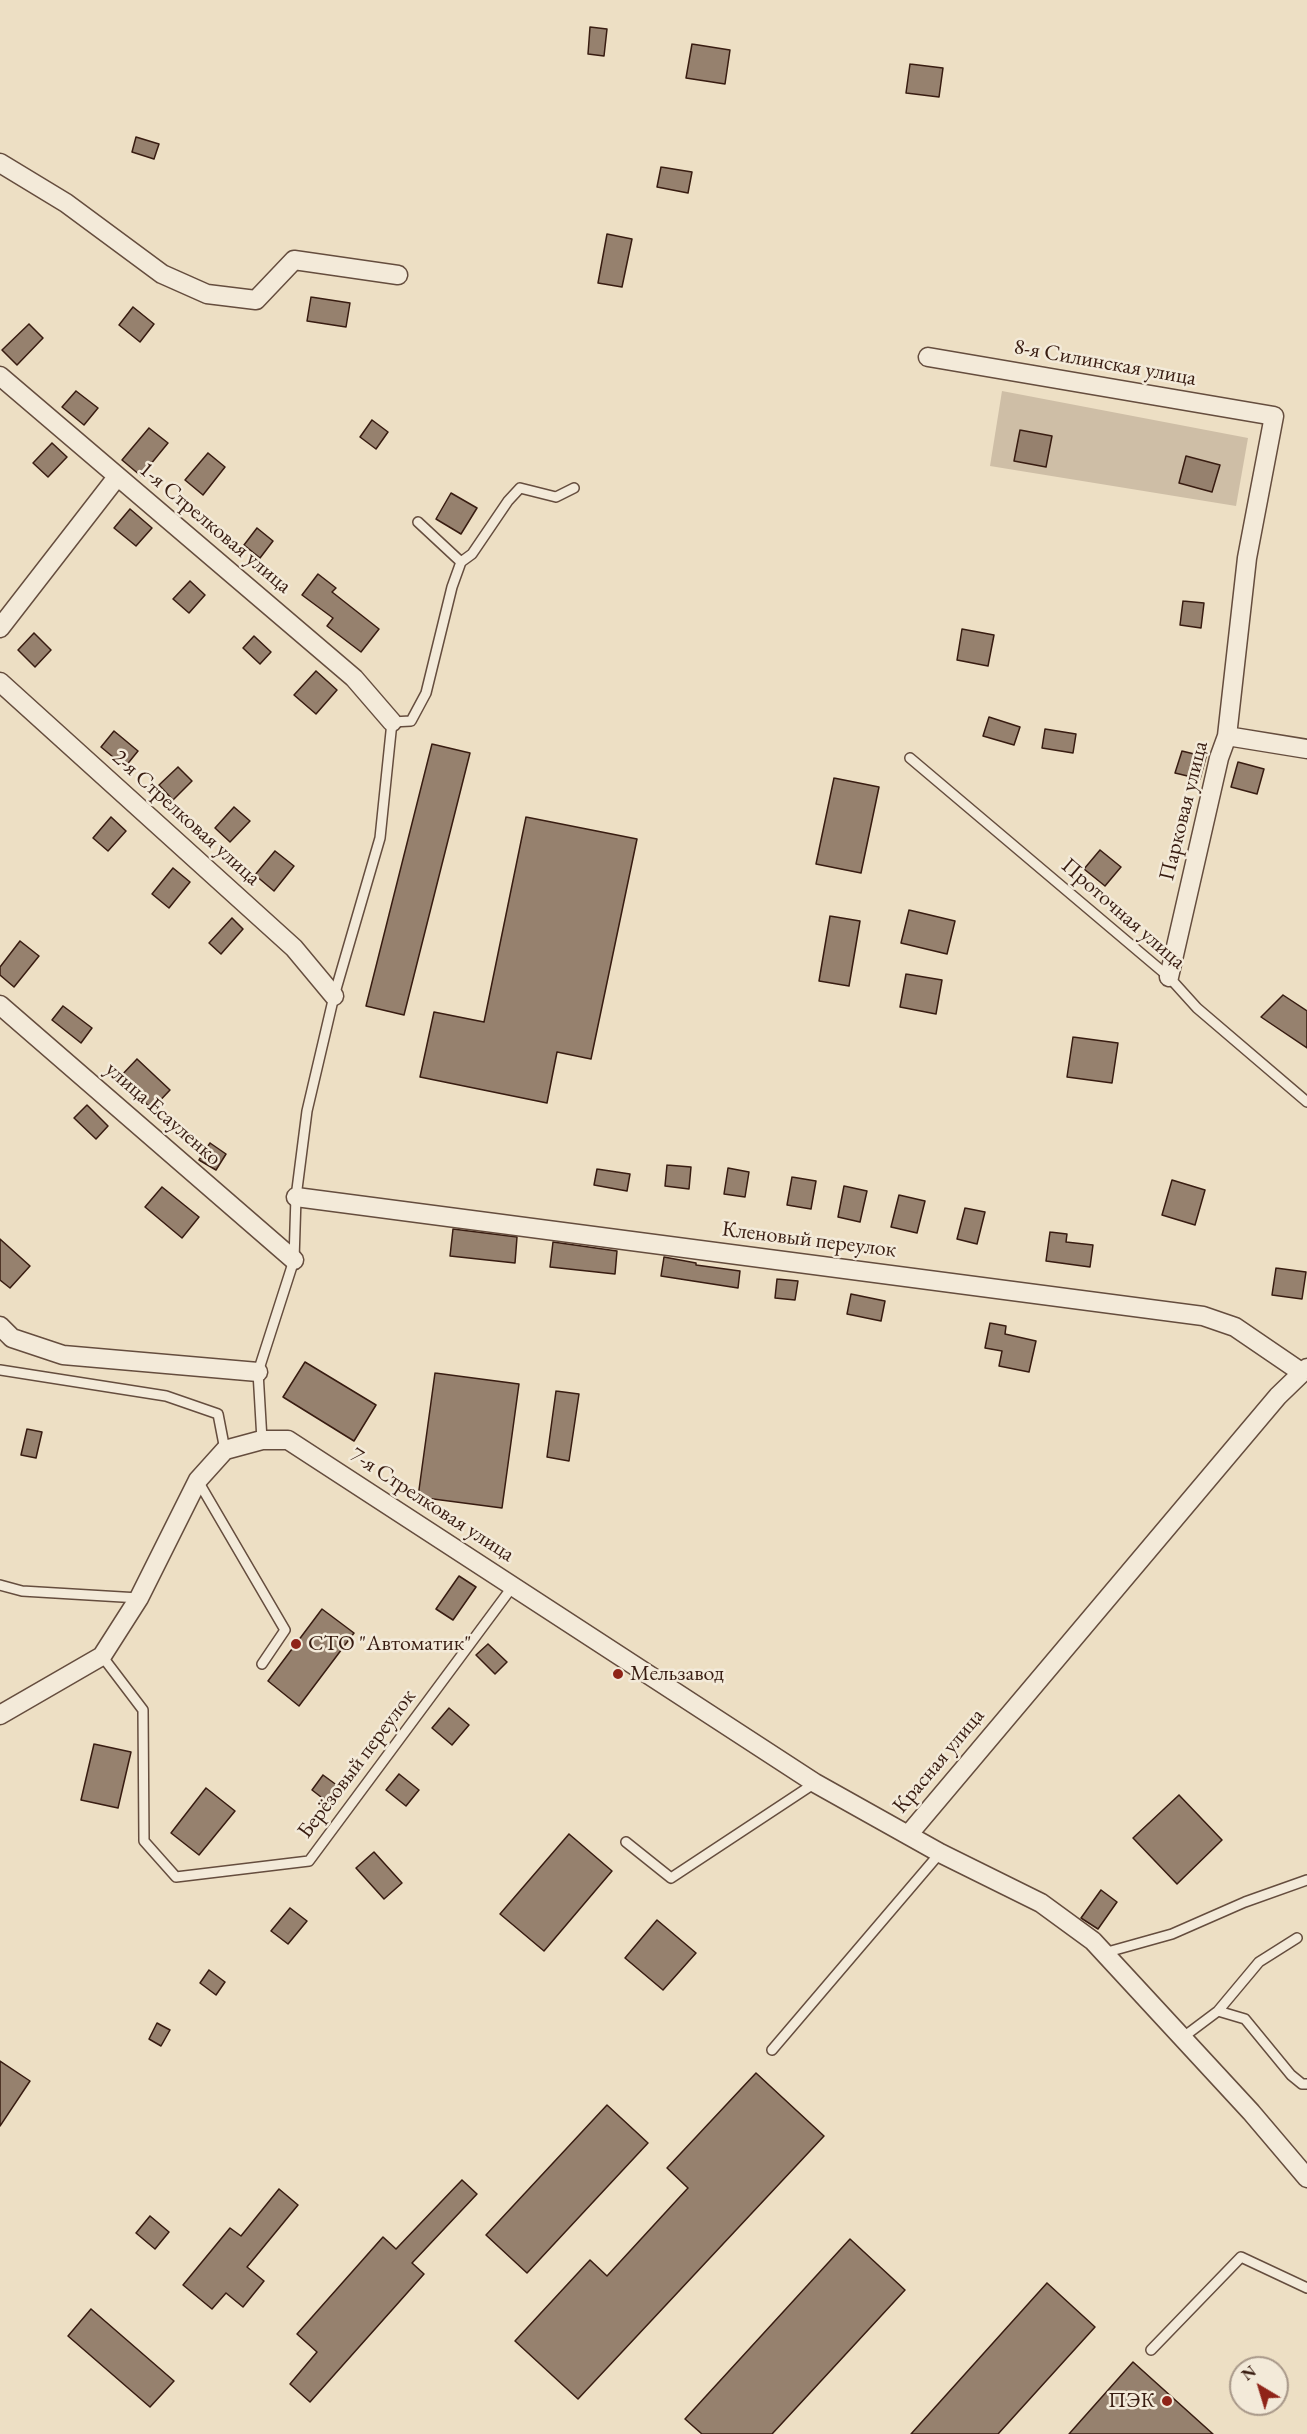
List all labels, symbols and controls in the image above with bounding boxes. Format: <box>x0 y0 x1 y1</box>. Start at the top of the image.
street label: 8-я Силинская улица <box>1012 334 1198 392</box>
street label: 1-я Стрелковая улица <box>133 457 297 599</box>
street label: Парковая улица <box>1154 738 1214 884</box>
street label: 2-я Стрелковая улица <box>106 744 266 892</box>
street label: Проточная улица <box>1055 853 1191 975</box>
street label: улица Есауленко <box>99 1056 227 1172</box>
street label: Кленовый переулок <box>720 1216 898 1264</box>
street label: 7-я Стрелковая улица <box>345 1442 519 1568</box>
place label: СТО "Автоматик" <box>308 1631 472 1657</box>
marker: СТО "Автоматик" <box>289 1637 303 1651</box>
place label: Мельзавод <box>630 1661 724 1687</box>
marker: Мельзавод <box>611 1667 625 1681</box>
street label: Берёзовый переулок <box>292 1684 422 1844</box>
street label: Красная улица <box>888 1703 990 1819</box>
north arrow <box>1229 2356 1289 2416</box>
text: N <box>1237 2361 1260 2385</box>
place label: ПЭК <box>1108 2388 1155 2414</box>
marker: ПЭК <box>1160 2394 1174 2408</box>

